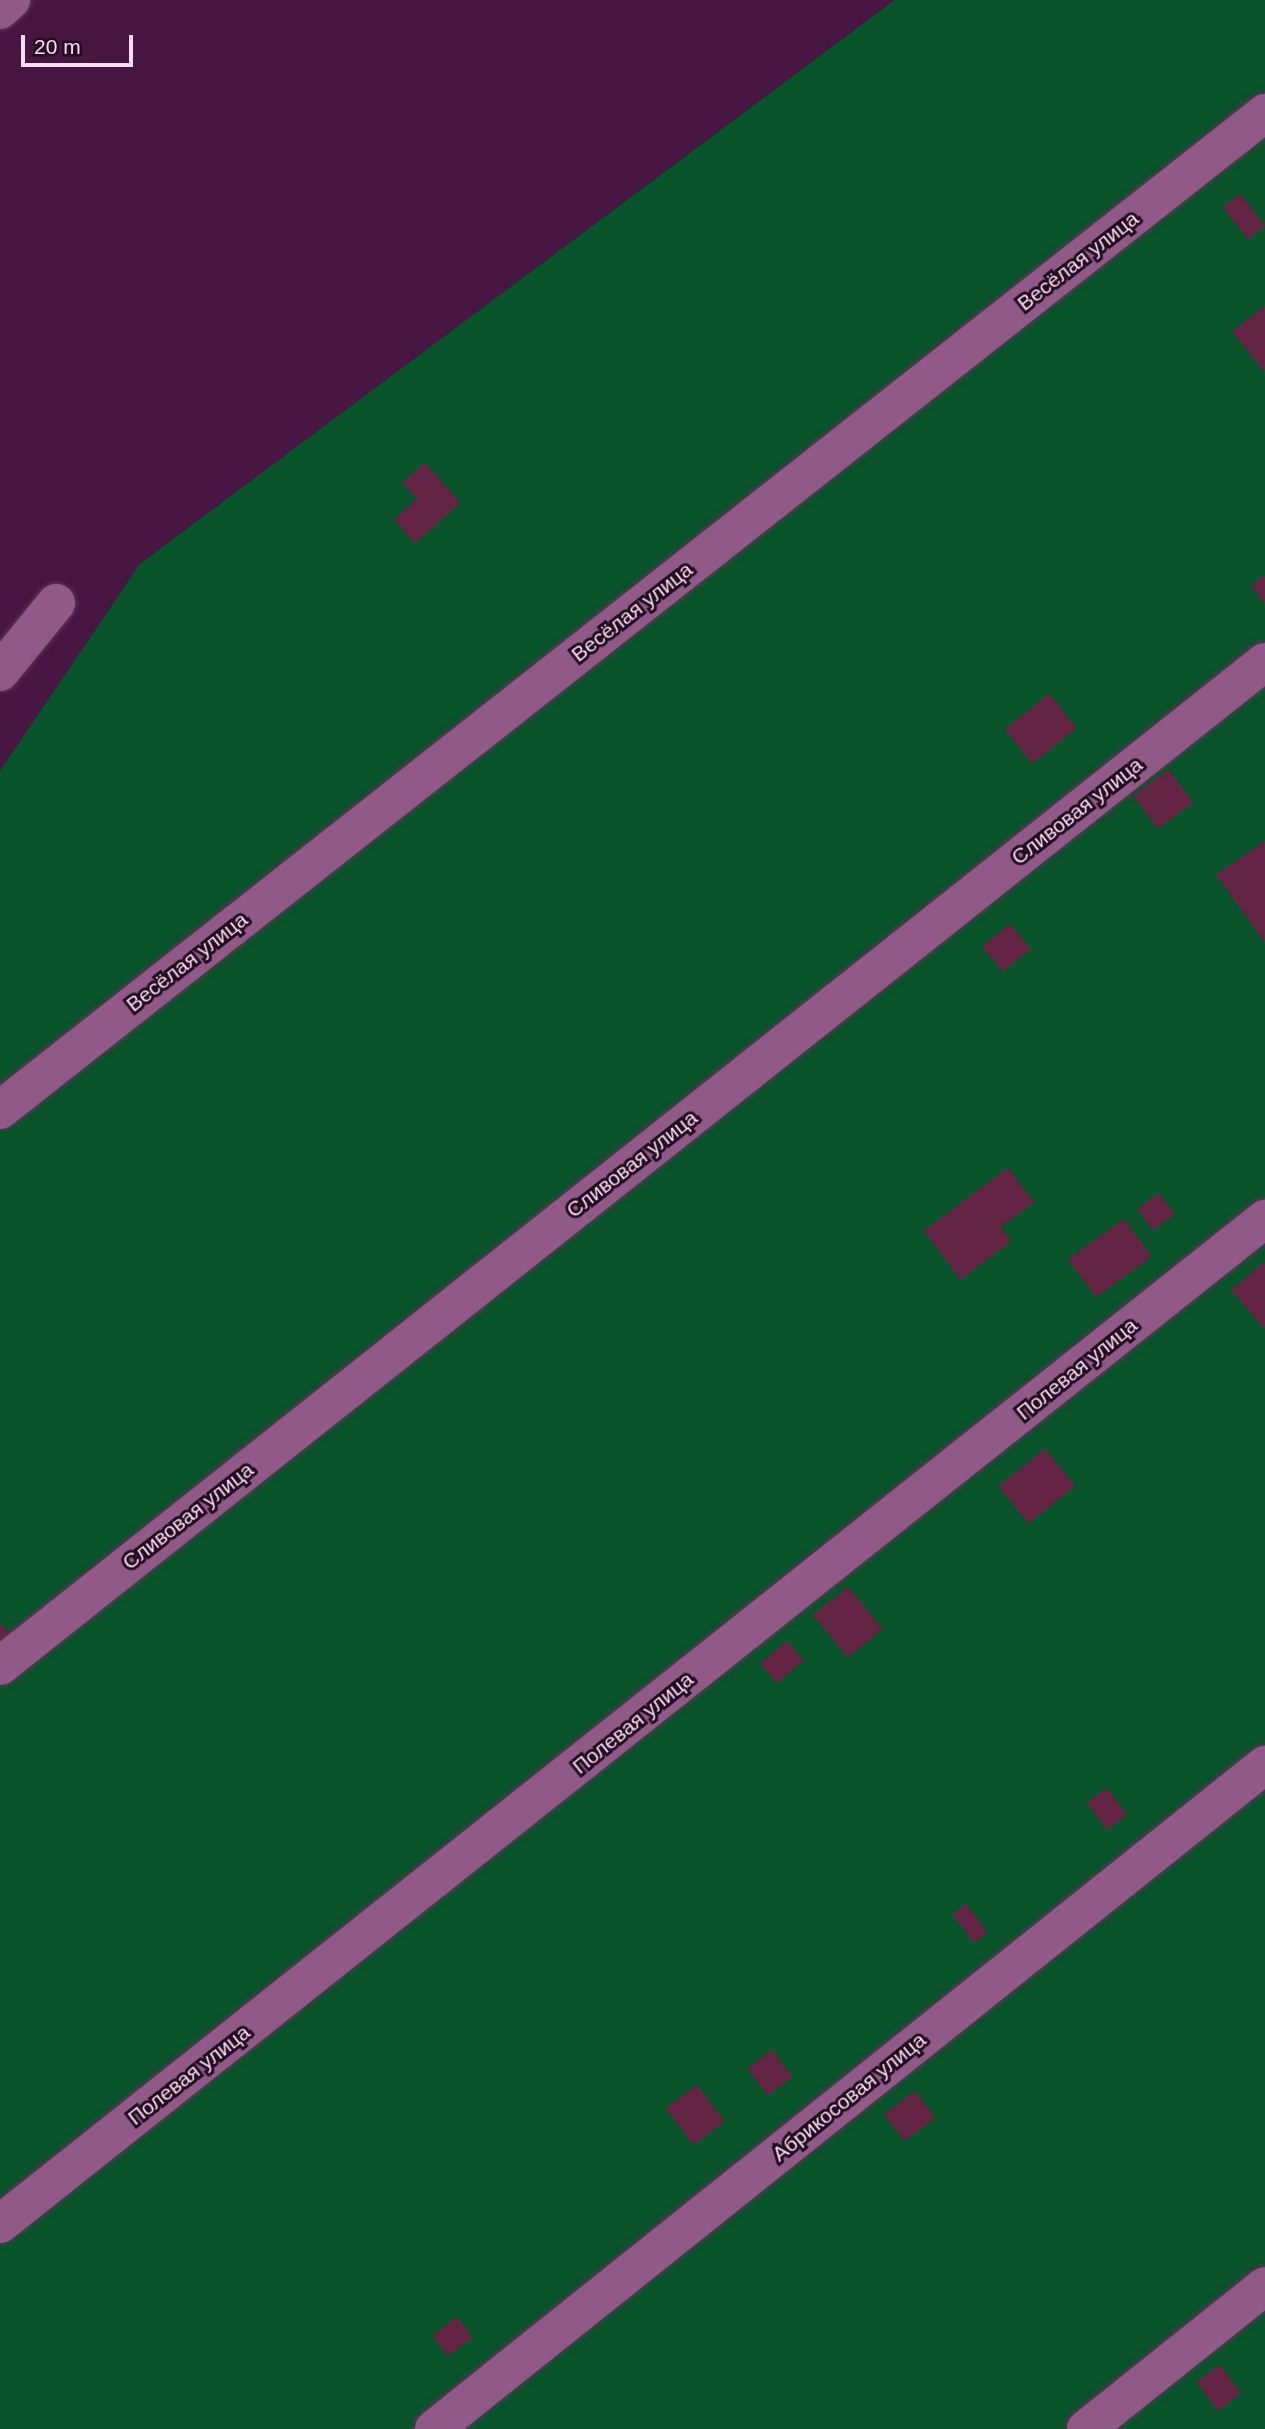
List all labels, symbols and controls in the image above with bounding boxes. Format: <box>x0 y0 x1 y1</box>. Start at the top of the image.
scale bar <box>24 21 136 65</box>
text: 20 m <box>34 35 81 58</box>
street label: Весёлая улица <box>1012 206 1144 316</box>
street label: Весёлая улица <box>566 557 698 667</box>
street label: Сливовая улица <box>1006 752 1148 870</box>
street label: Весёлая улица <box>121 907 253 1017</box>
street label: Сливовая улица <box>561 1105 703 1223</box>
street label: Полевая улица <box>1012 1313 1142 1425</box>
street label: Сливовая улица <box>117 1457 259 1575</box>
street label: Полевая улица <box>568 1667 698 1779</box>
street label: Полевая улица <box>123 2020 255 2130</box>
street label: Абрикосовая улица <box>767 2027 931 2167</box>

